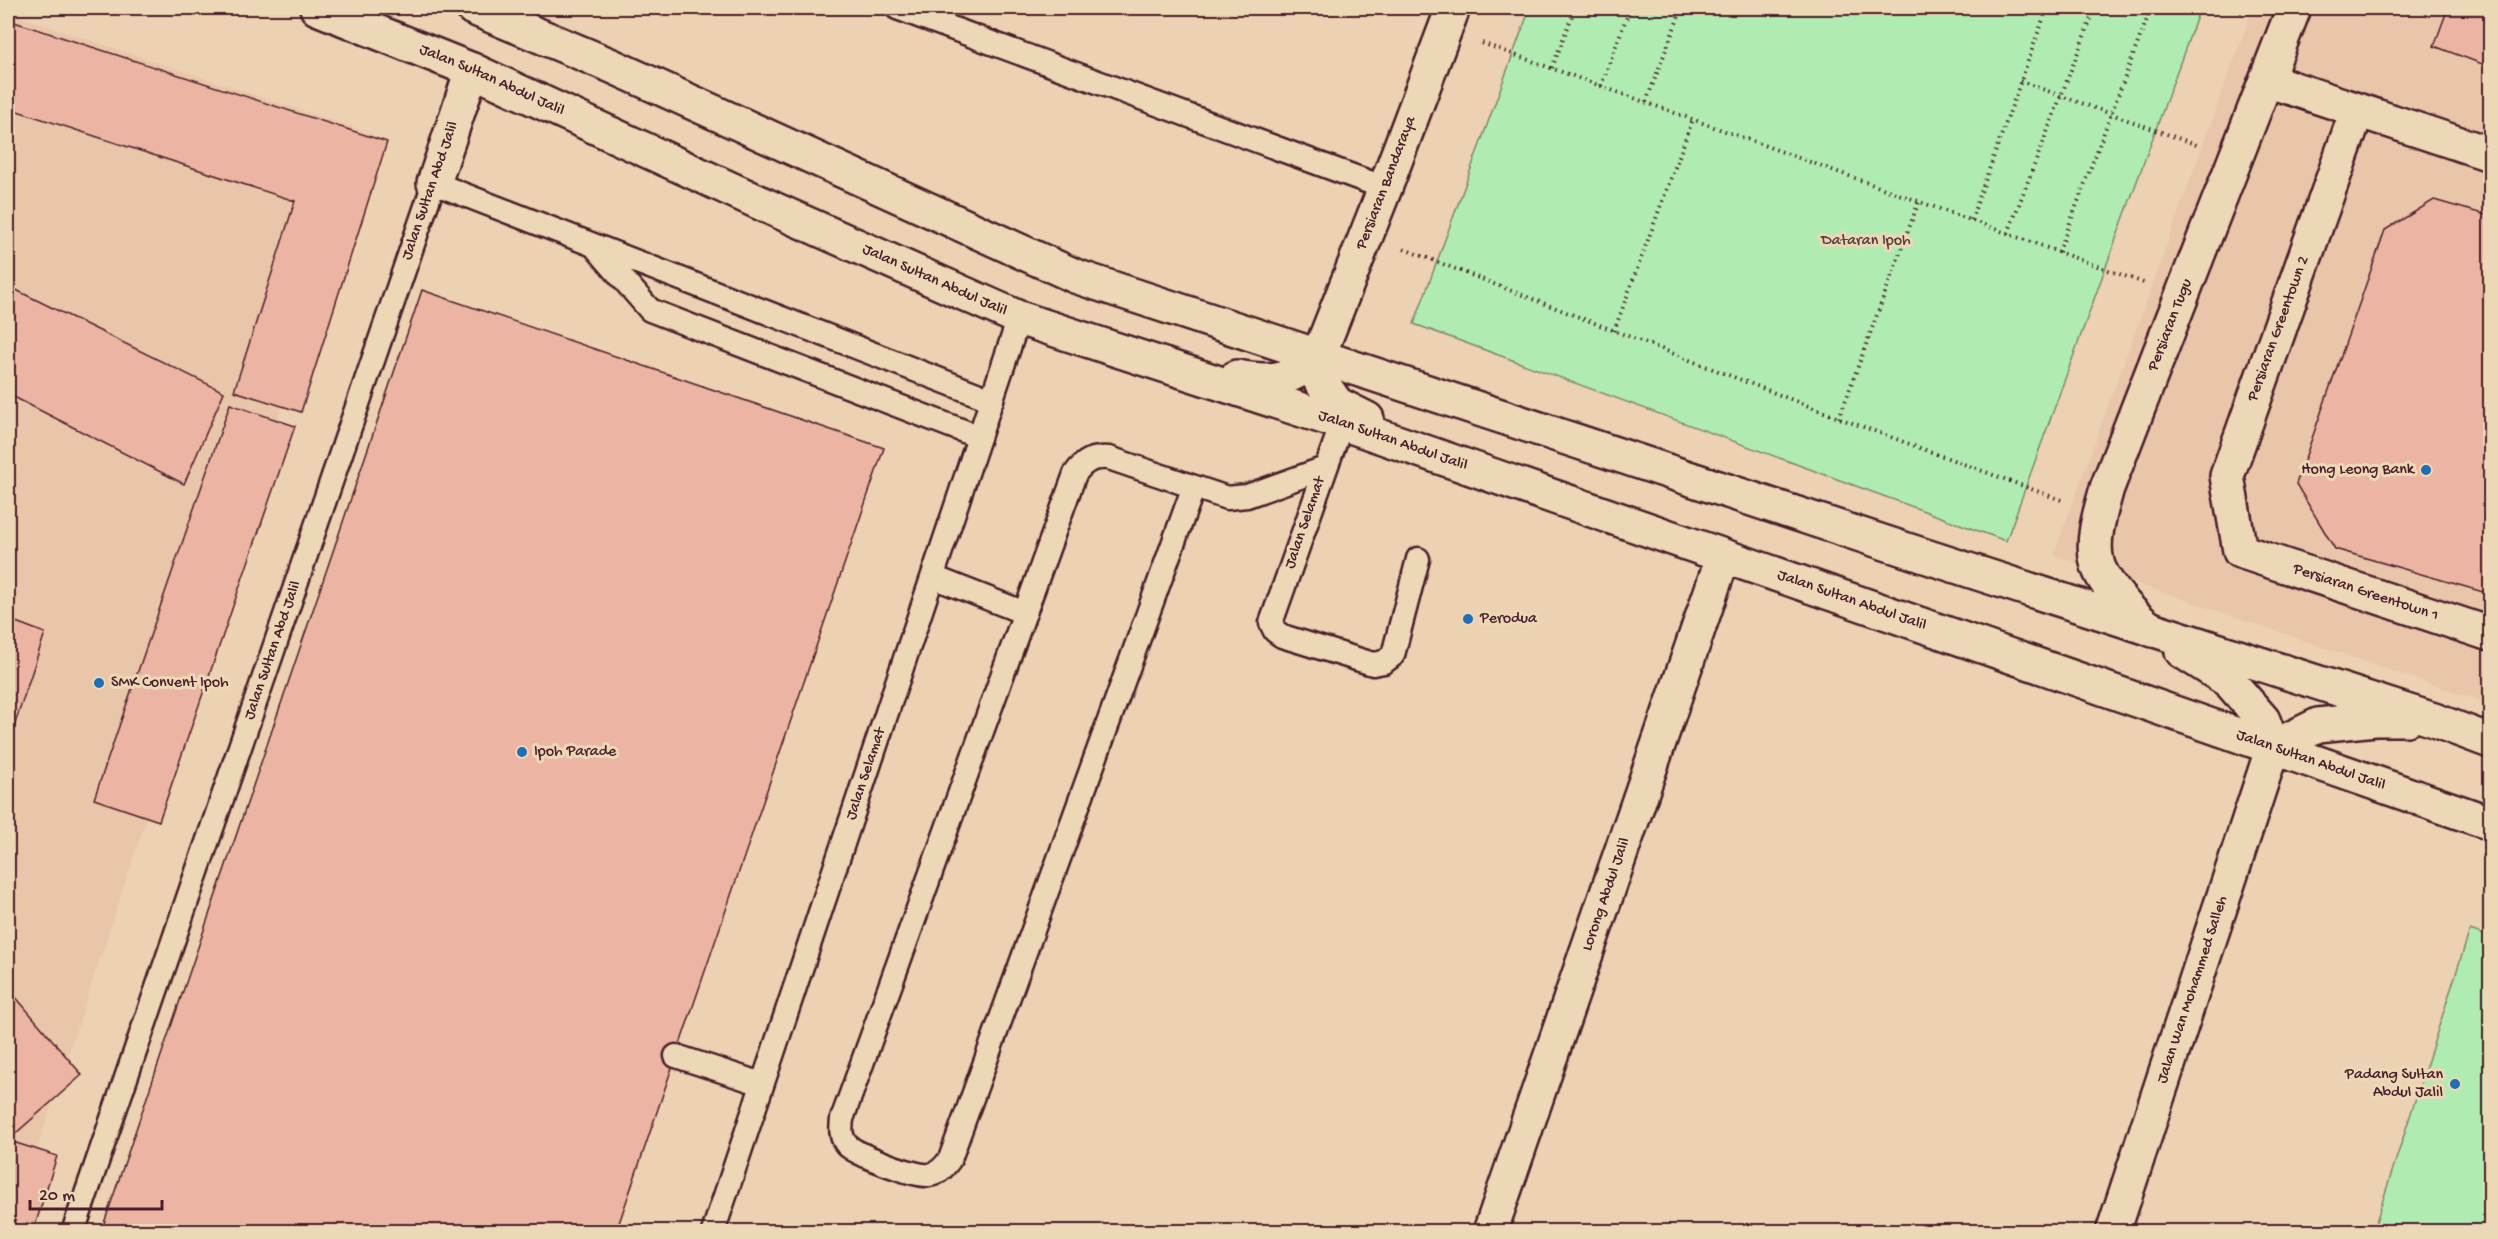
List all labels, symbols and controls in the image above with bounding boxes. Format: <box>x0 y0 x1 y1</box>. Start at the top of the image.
street label: Jalan Sultan Abdul Jalil <box>416 40 567 121</box>
street label: Persiaran Bandaraya <box>1352 113 1421 253</box>
street label: Jalan Sultan Abd Jalil <box>398 119 464 263</box>
park label: Dataran Ipoh <box>1820 232 1911 251</box>
street label: Jalan Sultan Abdul Jalil <box>859 240 1010 321</box>
street label: Persiaran Greentown 2 <box>2244 254 2314 405</box>
street label: Persiaran Tugu <box>2144 276 2197 375</box>
street label: Jalan Sultan Abdul Jalil <box>1316 406 1470 475</box>
place label: Hong Leong Bank <box>2301 461 2416 480</box>
marker: Hong Leong Bank <box>2419 463 2433 477</box>
street label: Jalan Selamat <box>1281 473 1331 571</box>
street label: Persiaran Greentown 1 <box>2290 559 2441 626</box>
street label: Jalan Sultan Abdul Jalil <box>1775 566 1929 635</box>
street label: Jalan Sultan Abd Jalil <box>240 579 306 722</box>
place label: Perodua <box>1479 610 1538 629</box>
marker: Perodua <box>1461 612 1475 626</box>
place label: SMK Convent Ipoh <box>111 674 229 693</box>
marker: SMK Convent Ipoh <box>92 676 106 690</box>
street label: Jalan Selamat <box>842 724 891 823</box>
street label: Jalan Sultan Abdul Jalil <box>2234 726 2388 795</box>
place label: Ipoh Parade <box>534 743 617 762</box>
marker: Ipoh Parade <box>515 745 529 759</box>
street label: Lorong Abdul Jalil <box>1578 835 1635 954</box>
street label: Jalan Wan Mohammed Salleh <box>2153 893 2233 1086</box>
place label: Padang Sultan Abdul Jalil <box>2344 1066 2443 1103</box>
marker: Padang Sultan Abdul Jalil <box>2448 1077 2462 1091</box>
scale bar <box>30 1173 162 1211</box>
text: 20 m <box>39 1186 75 1207</box>

